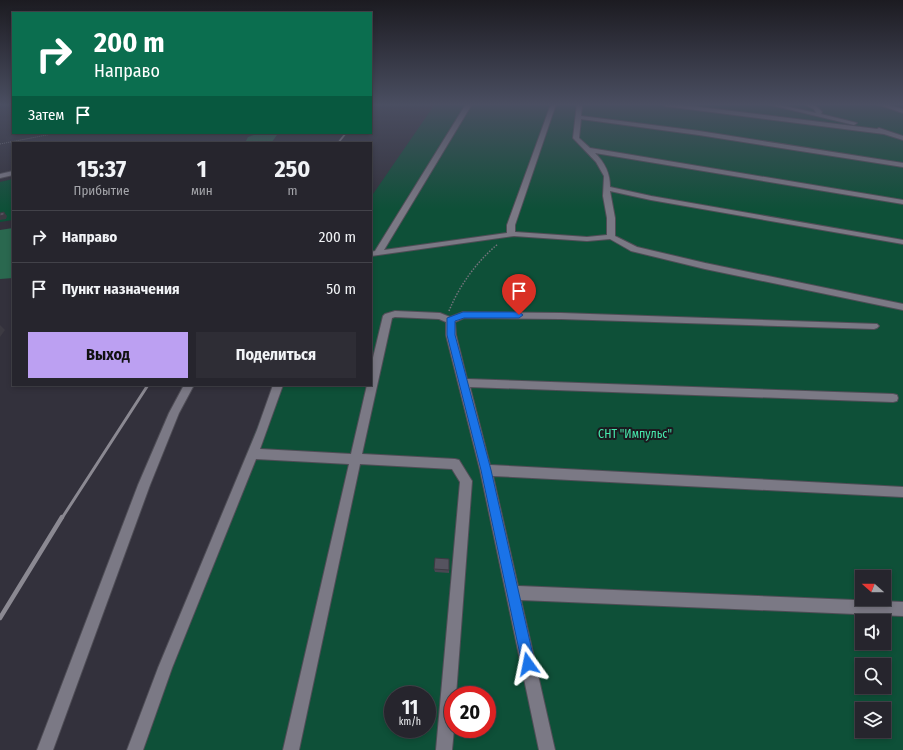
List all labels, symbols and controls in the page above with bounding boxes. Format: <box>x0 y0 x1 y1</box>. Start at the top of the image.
text: 200 m <box>94 26 165 59</box>
icon: right <box>28 28 80 80</box>
text: Направо <box>94 60 160 82</box>
icon: arrive <box>72 104 94 126</box>
text: Затем <box>28 106 64 124</box>
text: 15:37 <box>77 155 126 183</box>
text: 1 <box>197 155 207 183</box>
text: 250 <box>274 155 310 183</box>
text: Прибытие <box>74 183 129 198</box>
text: мин <box>191 183 213 198</box>
text: m <box>287 183 297 198</box>
icon: right <box>28 226 50 248</box>
text: Направо <box>62 228 117 246</box>
text: 200 m <box>319 228 356 246</box>
pin <box>502 274 536 315</box>
icon: arrive <box>28 278 50 300</box>
text: Пункт назначения <box>62 280 180 298</box>
text: 50 m <box>326 280 356 298</box>
icon: arrive <box>508 280 530 302</box>
button: Выход <box>28 332 188 378</box>
button: Поделиться <box>196 332 356 378</box>
park label: СНТ "Импульс" <box>598 427 672 441</box>
north arrow <box>855 570 891 606</box>
map controls <box>855 570 891 738</box>
button: sound <box>855 614 891 650</box>
position arrow <box>507 643 549 685</box>
button: search <box>855 658 891 694</box>
speed limit sign: 20 <box>444 686 496 738</box>
text: 11 <box>402 695 418 719</box>
button: layers <box>855 702 891 738</box>
text: km/h <box>399 716 421 728</box>

